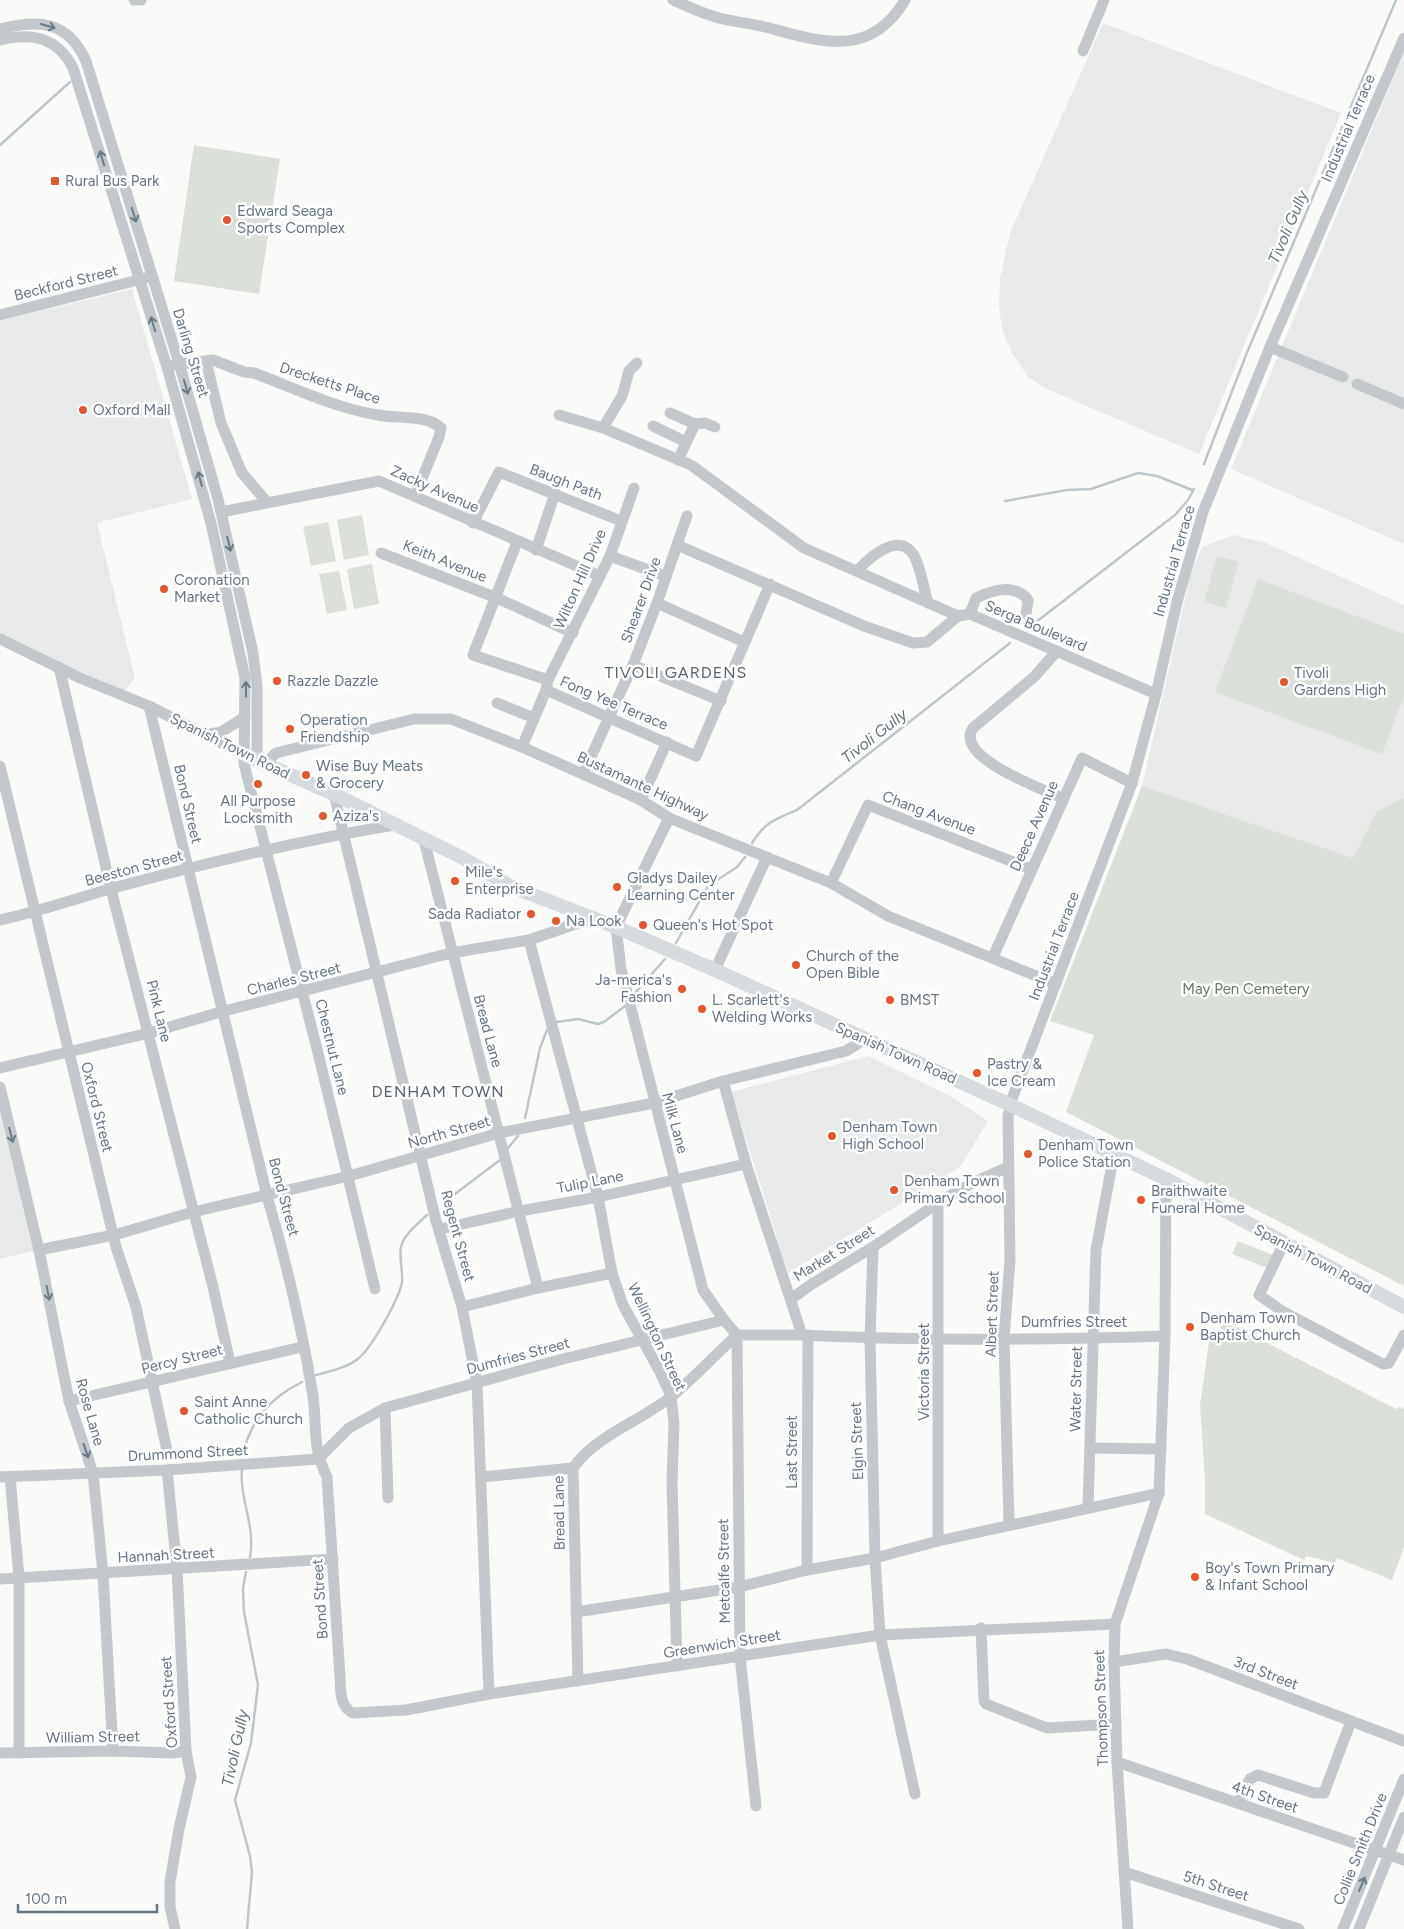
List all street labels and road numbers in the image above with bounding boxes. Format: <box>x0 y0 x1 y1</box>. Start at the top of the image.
street label: Industrial Terrace <box>1317 72 1379 184</box>
street label: Beckford Street <box>12 261 120 305</box>
street label: Darling Street <box>169 306 213 400</box>
street label: Drecketts Place <box>277 358 383 408</box>
street label: Baugh Path <box>527 460 605 504</box>
street label: Zacky Avenue <box>388 461 482 517</box>
street label: Industrial Terrace <box>1149 503 1199 619</box>
street label: Wilton Hill Drive <box>550 526 610 632</box>
street label: Keith Avenue <box>400 536 490 586</box>
street label: Shearer Drive <box>617 555 665 645</box>
street label: Serga Boulevard <box>982 596 1090 656</box>
street label: Fong Yee Terrace <box>557 672 671 734</box>
street label: Spanish Town Road <box>167 709 293 783</box>
street label: Bustamante Highway <box>574 748 712 824</box>
street label: Bond Street <box>170 763 206 846</box>
street label: Deece Avenue <box>1006 778 1062 874</box>
street label: Chang Avenue <box>880 787 978 839</box>
street label: Beeston Street <box>83 846 185 890</box>
street label: Industrial Terrace <box>1025 889 1083 1003</box>
street label: Charles Street <box>245 959 343 999</box>
street label: Pink Lane <box>143 978 175 1044</box>
street label: Bread Lane <box>470 993 506 1069</box>
street label: Chestnut Lane <box>311 997 353 1097</box>
street label: Spanish Town Road <box>833 1018 959 1088</box>
street label: Oxford Street <box>77 1060 117 1154</box>
street label: Milk Lane <box>658 1091 692 1155</box>
street label: North Street <box>406 1112 493 1152</box>
street label: Bond Street <box>265 1156 303 1239</box>
street label: Tulip Lane <box>555 1167 625 1197</box>
street label: Regent Street <box>437 1188 479 1284</box>
street label: Spanish Town Road <box>1251 1220 1375 1298</box>
street label: Market Street <box>790 1221 878 1285</box>
street label: Albert Street <box>981 1270 1003 1358</box>
street label: Wellington Street <box>624 1280 690 1394</box>
street label: Dumfries Street <box>1021 1313 1128 1331</box>
street label: Victoria Street <box>915 1323 933 1421</box>
street label: Dumfries Street <box>464 1333 572 1378</box>
street label: Percy Street <box>139 1340 225 1378</box>
street label: Water Street <box>1066 1346 1086 1432</box>
street label: Rose Lane <box>72 1376 108 1448</box>
street label: Elgin Street <box>847 1401 867 1481</box>
street label: Last Street <box>783 1415 801 1489</box>
street label: Drummond Street <box>127 1441 249 1465</box>
street label: Bread Lane <box>549 1476 569 1550</box>
street label: Metcalfe Street <box>714 1518 734 1624</box>
street label: Hannah Street <box>117 1543 215 1567</box>
street label: Bond Street <box>308 1558 332 1640</box>
street label: Greenwich Street <box>662 1626 782 1662</box>
street label: Thompson Street <box>1090 1649 1112 1767</box>
street label: 3rd Street <box>1231 1652 1301 1694</box>
street label: Oxford Street <box>157 1655 181 1749</box>
street label: William Street <box>46 1727 141 1747</box>
street label: 4th Street <box>1229 1777 1301 1817</box>
street label: Collie Smith Drive <box>1329 1790 1391 1908</box>
street label: 5th Street <box>1181 1867 1252 1905</box>

